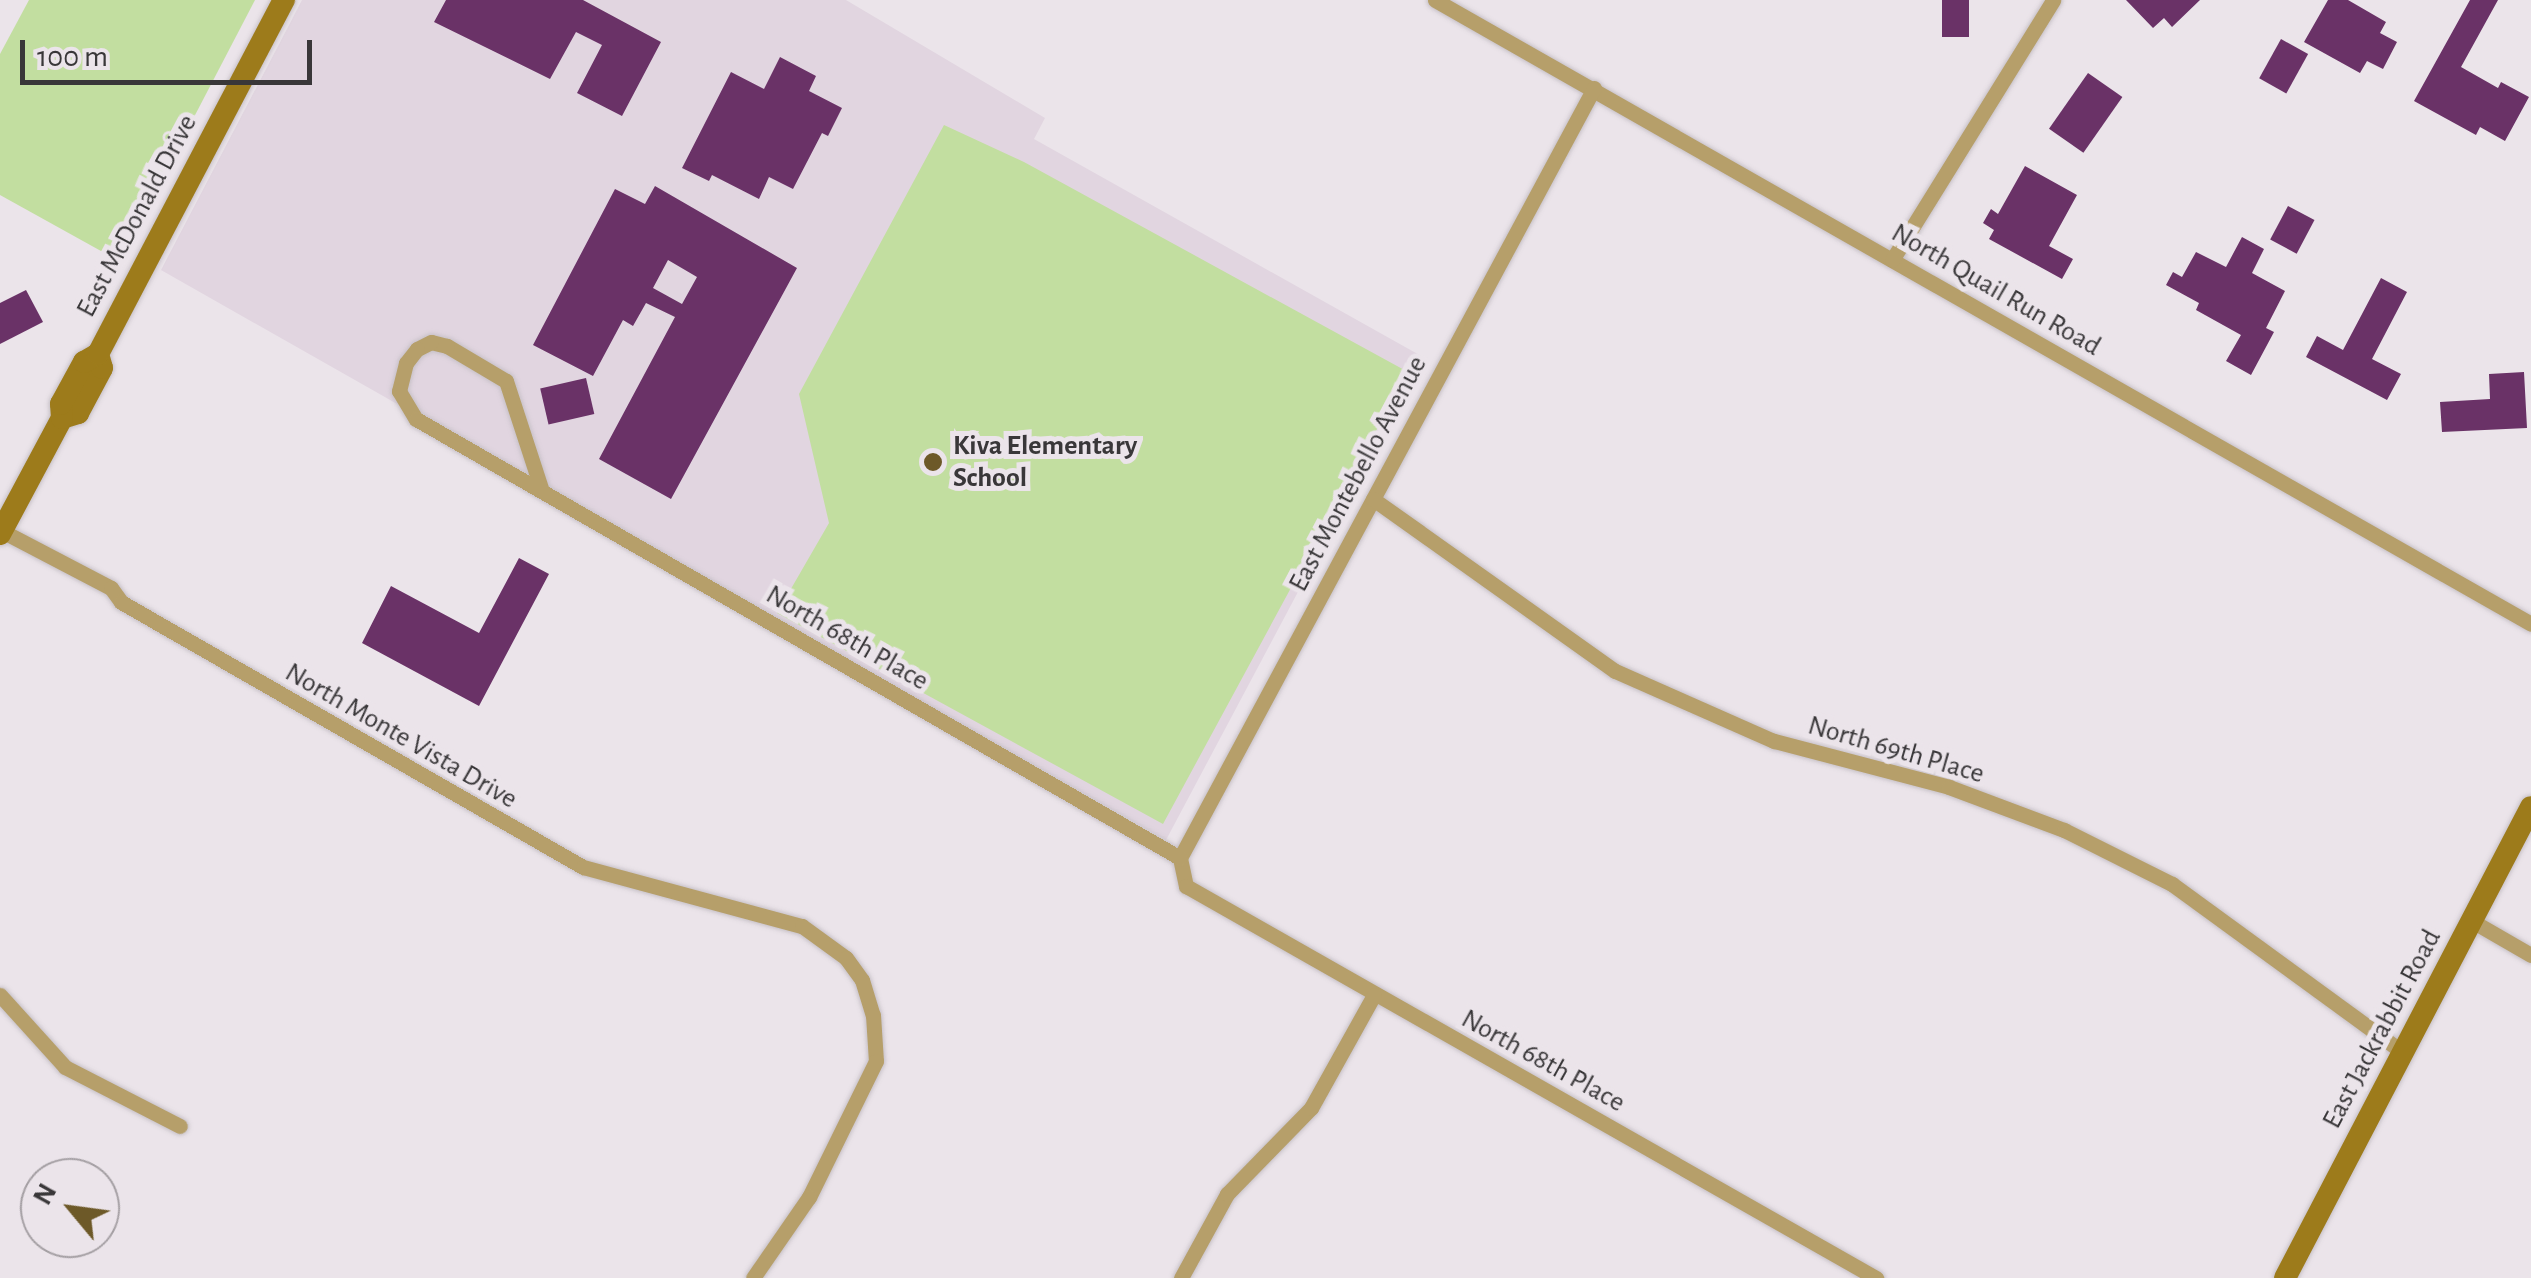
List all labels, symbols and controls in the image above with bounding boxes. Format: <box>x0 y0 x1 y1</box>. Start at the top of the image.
scale bar <box>25 20 318 82</box>
text: 100 m <box>37 42 108 72</box>
street label: East McDonald Drive <box>69 109 205 323</box>
street label: North Quail Run Road <box>1885 216 2107 364</box>
street label: East Montebello Avenue <box>1282 351 1434 597</box>
place label: Kiva Elementary School <box>953 429 1137 495</box>
marker: Kiva Elementary School <box>922 451 944 473</box>
street label: North 68th Place <box>760 578 934 698</box>
street label: North Monte Vista Drive <box>279 656 523 816</box>
street label: North 69th Place <box>1804 709 1988 791</box>
street label: East Jackrabbit Road <box>2315 924 2449 1134</box>
street label: North 68th Place <box>1455 1002 1631 1120</box>
north arrow <box>20 1158 120 1258</box>
text: N <box>29 1179 62 1210</box>

